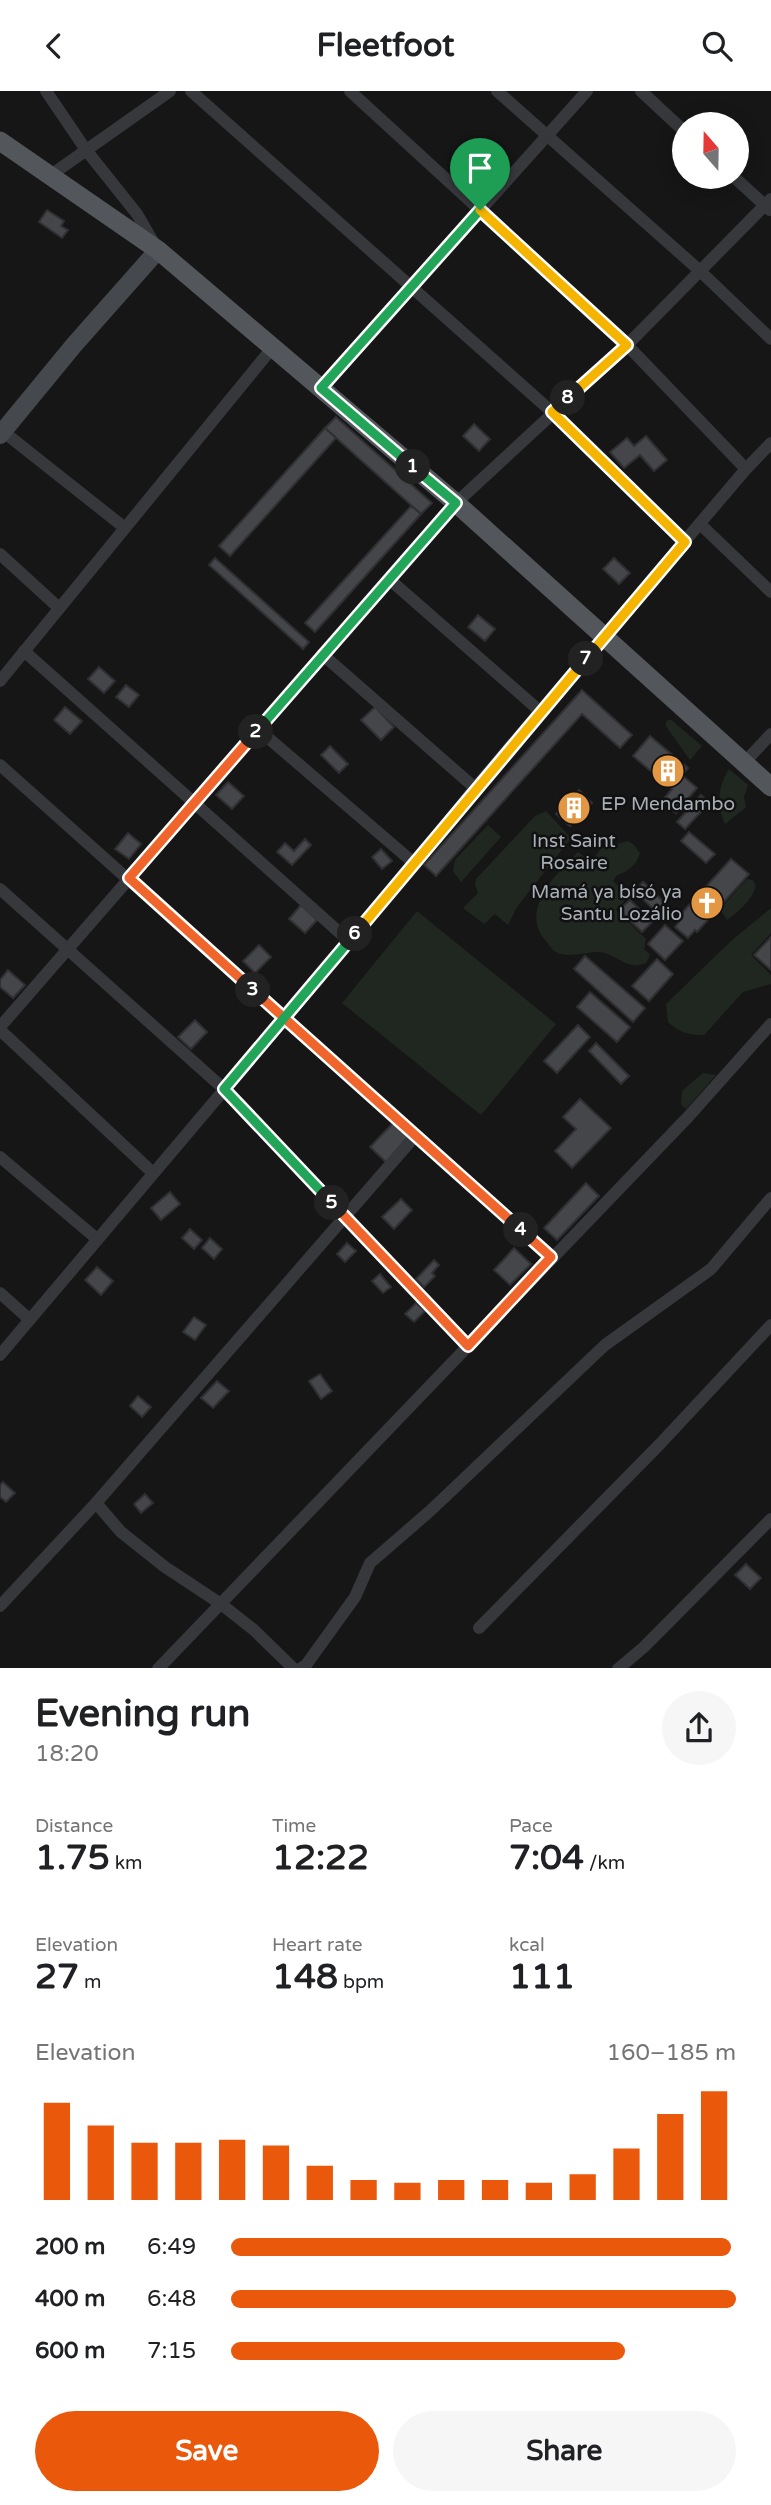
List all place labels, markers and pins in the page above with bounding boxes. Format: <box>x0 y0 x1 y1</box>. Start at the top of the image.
pin <box>450 138 510 210</box>
pin: 8 <box>550 381 586 415</box>
pin: 1 <box>396 449 430 485</box>
pin: 7 <box>568 641 604 677</box>
pin: 2 <box>238 715 274 749</box>
building icon: EP Mendambo <box>649 752 687 790</box>
building icon: Inst Saint Rosaire <box>555 789 593 827</box>
place label: EP Mendambo <box>601 793 735 815</box>
place label: Inst Saint Rosaire <box>532 830 616 874</box>
place label: Mamá ya bísó ya Santu Lozálio <box>531 881 682 925</box>
church icon: Mamá ya bísó ya Santu Lozálio <box>688 884 726 922</box>
pin: 6 <box>338 917 372 951</box>
pin: 3 <box>236 972 270 1007</box>
pin: 5 <box>314 1185 350 1221</box>
pin: 4 <box>504 1213 538 1247</box>

